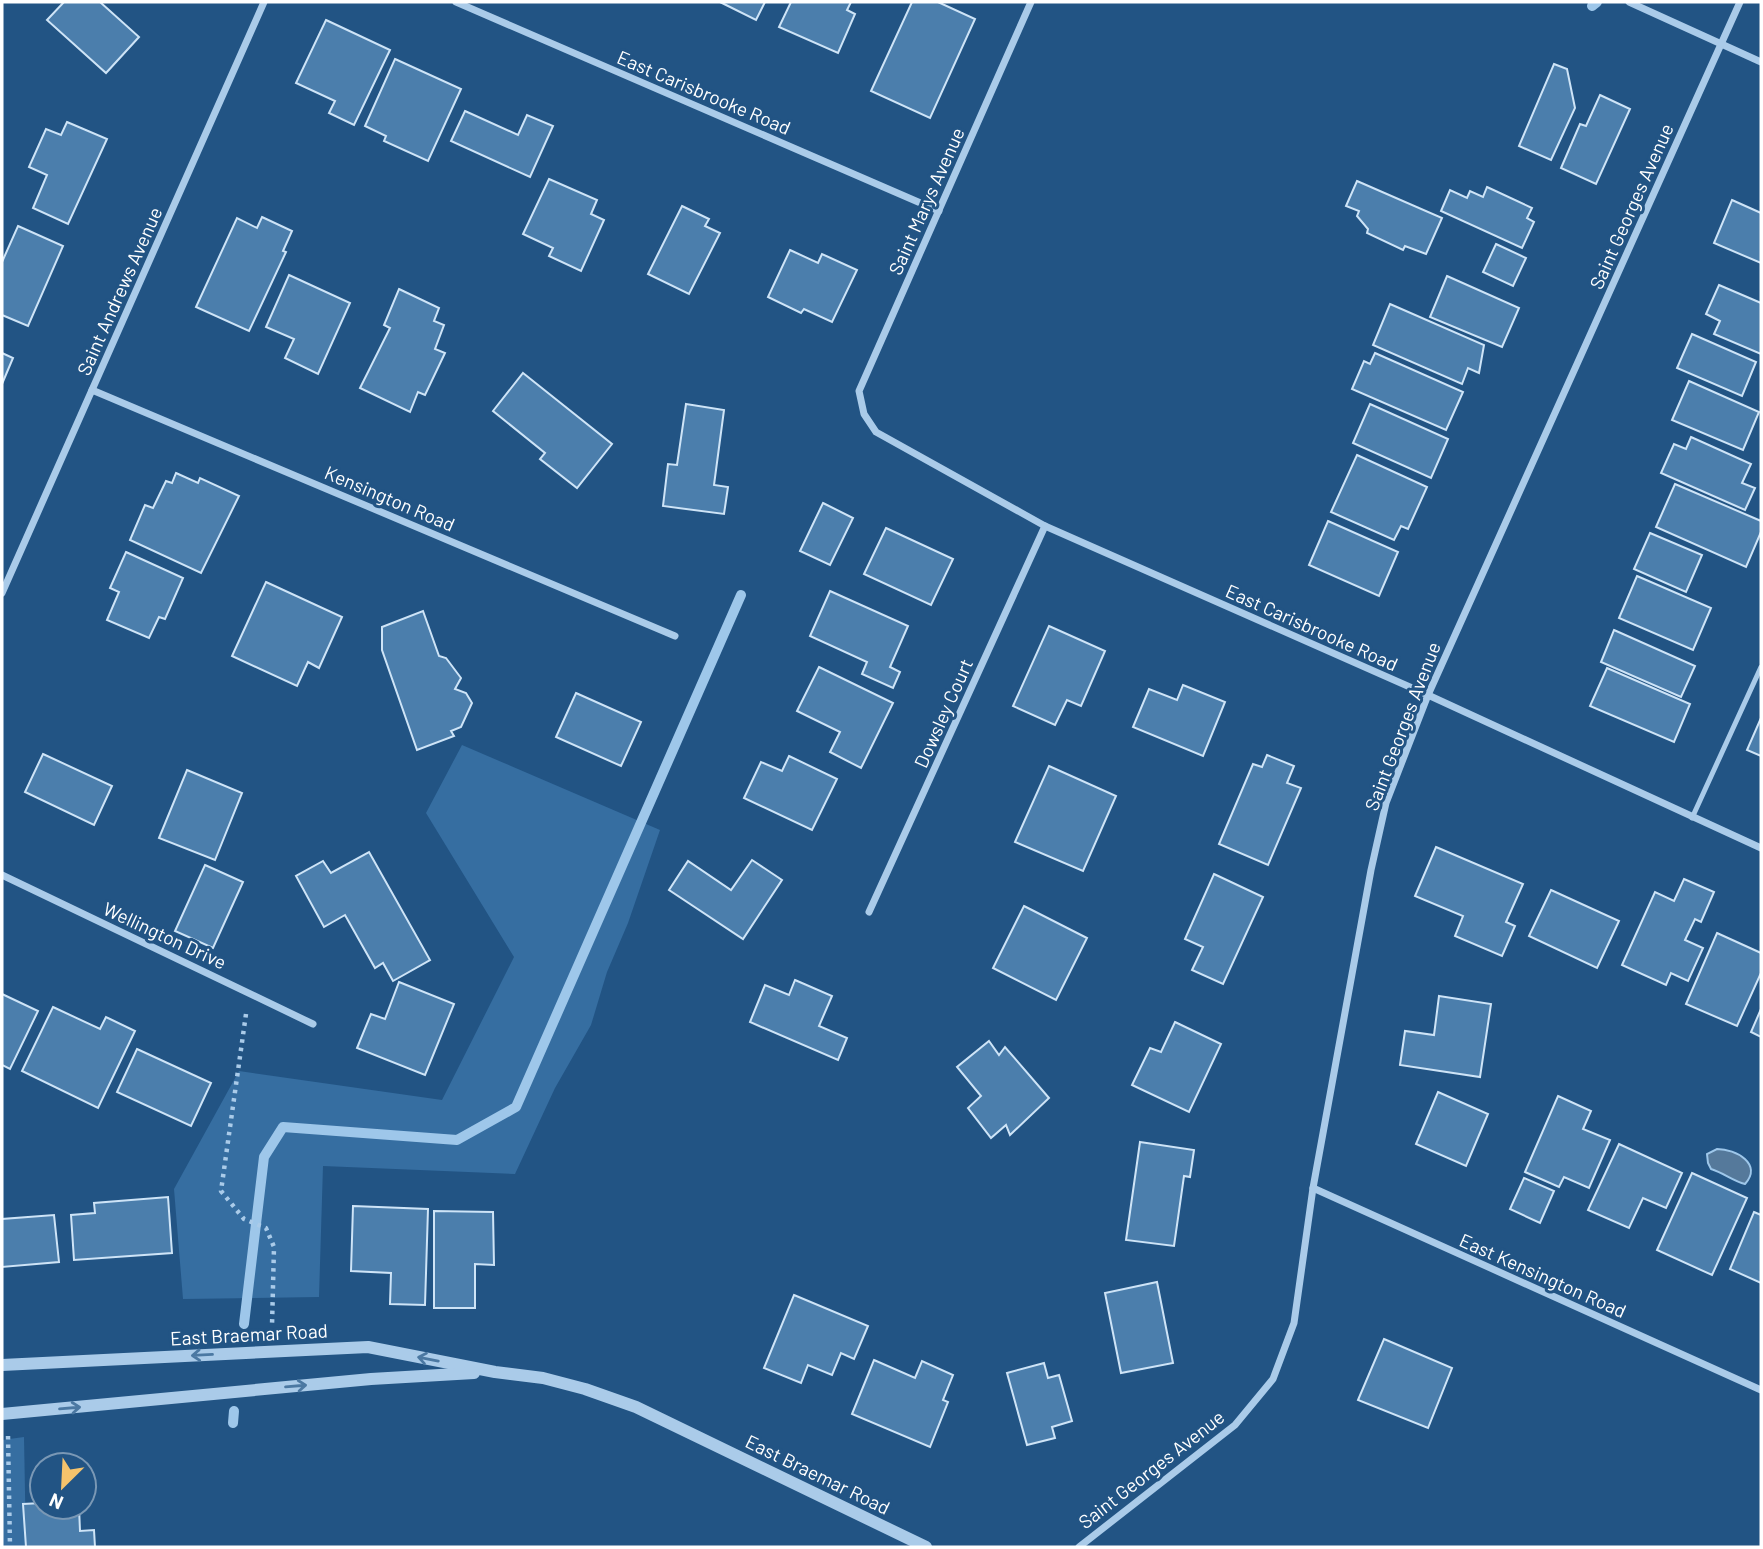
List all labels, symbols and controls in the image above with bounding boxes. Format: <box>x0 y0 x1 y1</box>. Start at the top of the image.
street label: East Carisbrooke Road <box>614 45 794 139</box>
street label: Saint Georges Avenue <box>1584 120 1678 292</box>
street label: Saint Marys Avenue <box>883 124 969 278</box>
street label: Saint Andrews Avenue <box>72 203 166 379</box>
street label: Kensington Road <box>321 460 459 536</box>
street label: East Carisbrooke Road <box>1222 579 1402 675</box>
street label: Saint Georges Avenue <box>1359 638 1445 814</box>
street label: Dowsley Court <box>909 655 977 771</box>
street label: Wellington Drive <box>100 896 230 974</box>
street label: East Kensington Road <box>1456 1228 1630 1322</box>
street label: East Braemar Road <box>170 1318 328 1350</box>
one-way arrow <box>191 1349 214 1362</box>
one-way arrow <box>417 1352 440 1365</box>
one-way arrow <box>284 1379 307 1392</box>
one-way arrow <box>58 1401 81 1414</box>
street label: Saint Georges Avenue <box>1073 1405 1229 1533</box>
street label: East Braemar Road <box>742 1429 894 1519</box>
north arrow <box>28 1451 98 1521</box>
text: N <box>45 1489 66 1515</box>

